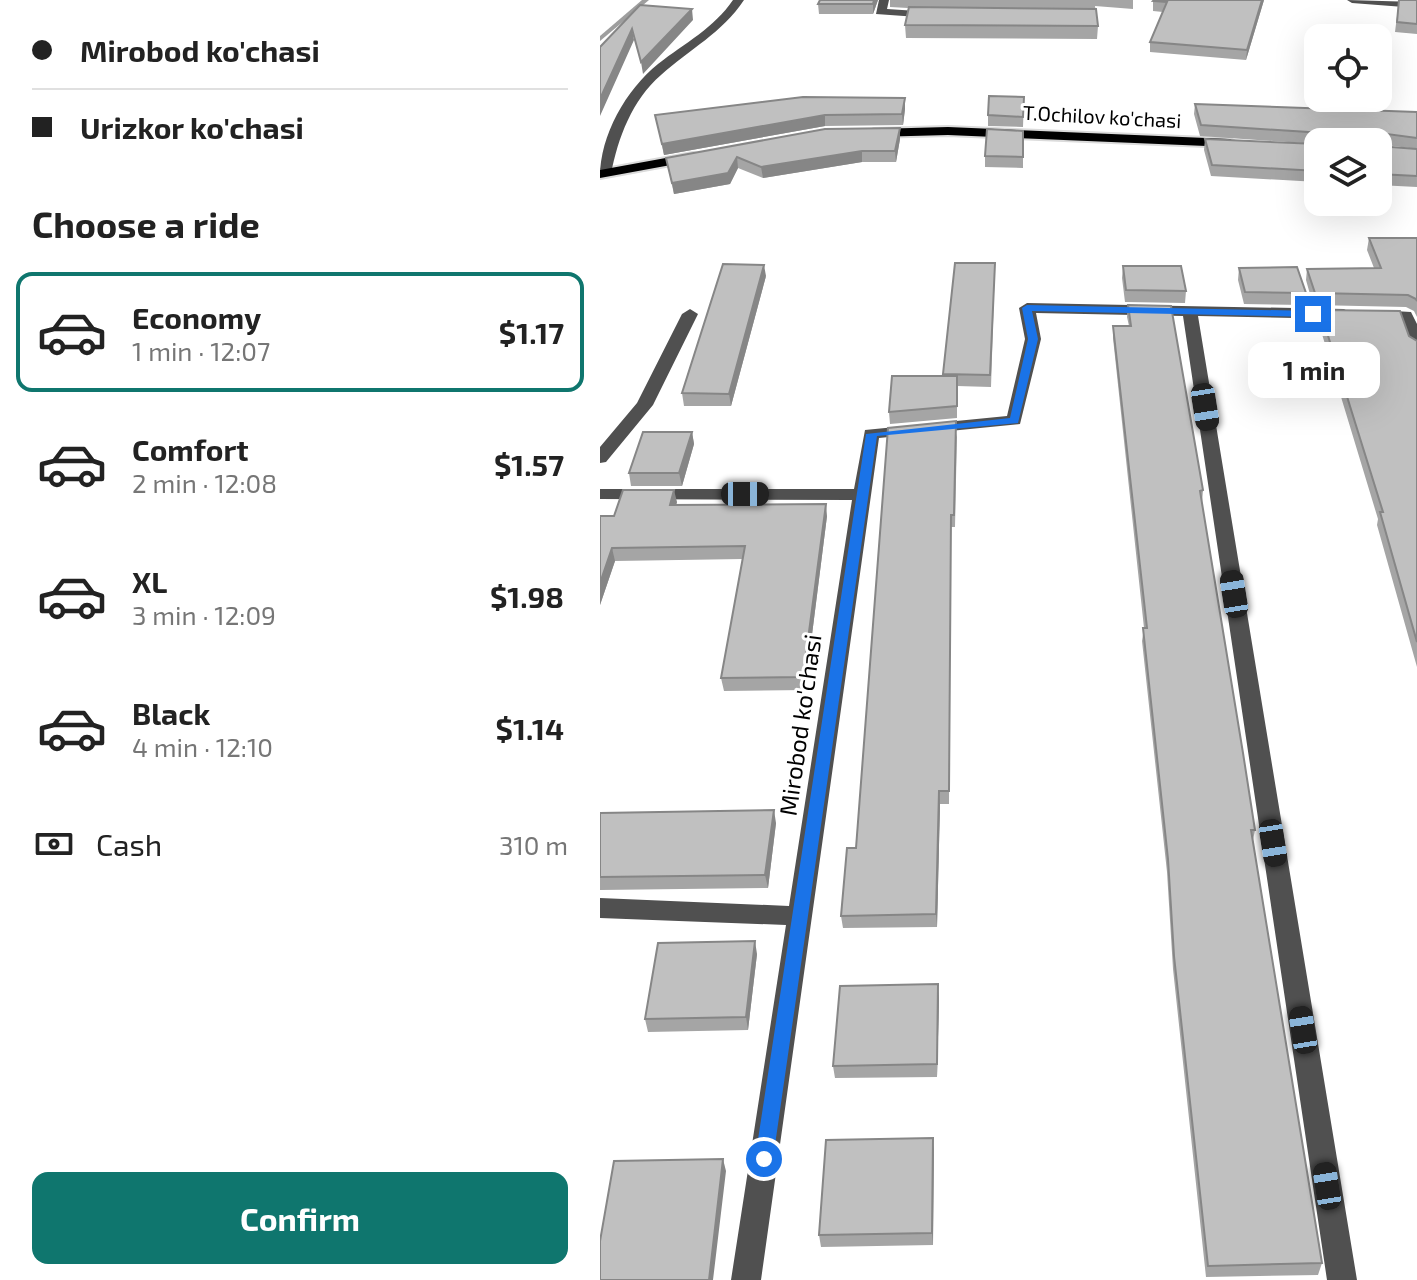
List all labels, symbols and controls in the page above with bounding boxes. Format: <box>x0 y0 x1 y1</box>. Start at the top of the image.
map controls <box>1304 24 1392 216</box>
button: locate <box>1304 24 1392 112</box>
text: Mirobod ko'chasi <box>80 32 320 68</box>
street label: T.Ochilov ko'chasi <box>1022 100 1182 132</box>
text: Urizkor ko'chasi <box>80 109 304 145</box>
button: layers <box>1304 128 1392 216</box>
text: Choose a ride <box>32 202 260 245</box>
icon: car <box>36 296 108 368</box>
route end <box>1295 296 1331 332</box>
text: Economy <box>132 299 261 335</box>
text: $1.17 <box>499 314 564 350</box>
text: 1 min · 12:07 <box>132 335 270 366</box>
callout: 1 min <box>1247 342 1379 398</box>
text: 1 min <box>1283 354 1345 385</box>
car <box>1189 381 1221 433</box>
icon: car <box>36 428 108 500</box>
text: Comfort <box>132 431 249 467</box>
text: $1.57 <box>494 446 564 482</box>
text: 2 min · 12:08 <box>132 467 277 498</box>
car <box>721 482 769 506</box>
icon: car <box>36 560 108 632</box>
text: XL <box>132 563 167 599</box>
car <box>1218 568 1250 620</box>
text: $1.98 <box>490 578 564 614</box>
text: 3 min · 12:09 <box>132 599 276 630</box>
street label: Mirobod ko'chasi <box>772 632 827 817</box>
icon: car <box>36 692 108 764</box>
text: Black <box>132 695 210 731</box>
text: $1.14 <box>496 710 564 746</box>
text: 4 min · 12:10 <box>132 731 273 762</box>
car <box>1257 817 1289 869</box>
icon: cash <box>32 822 76 866</box>
text: Cash <box>96 826 162 862</box>
text: 310 m <box>499 829 568 860</box>
car <box>1287 1004 1319 1056</box>
route start <box>746 1141 782 1177</box>
car <box>1311 1160 1343 1212</box>
button: Confirm <box>32 1172 568 1264</box>

